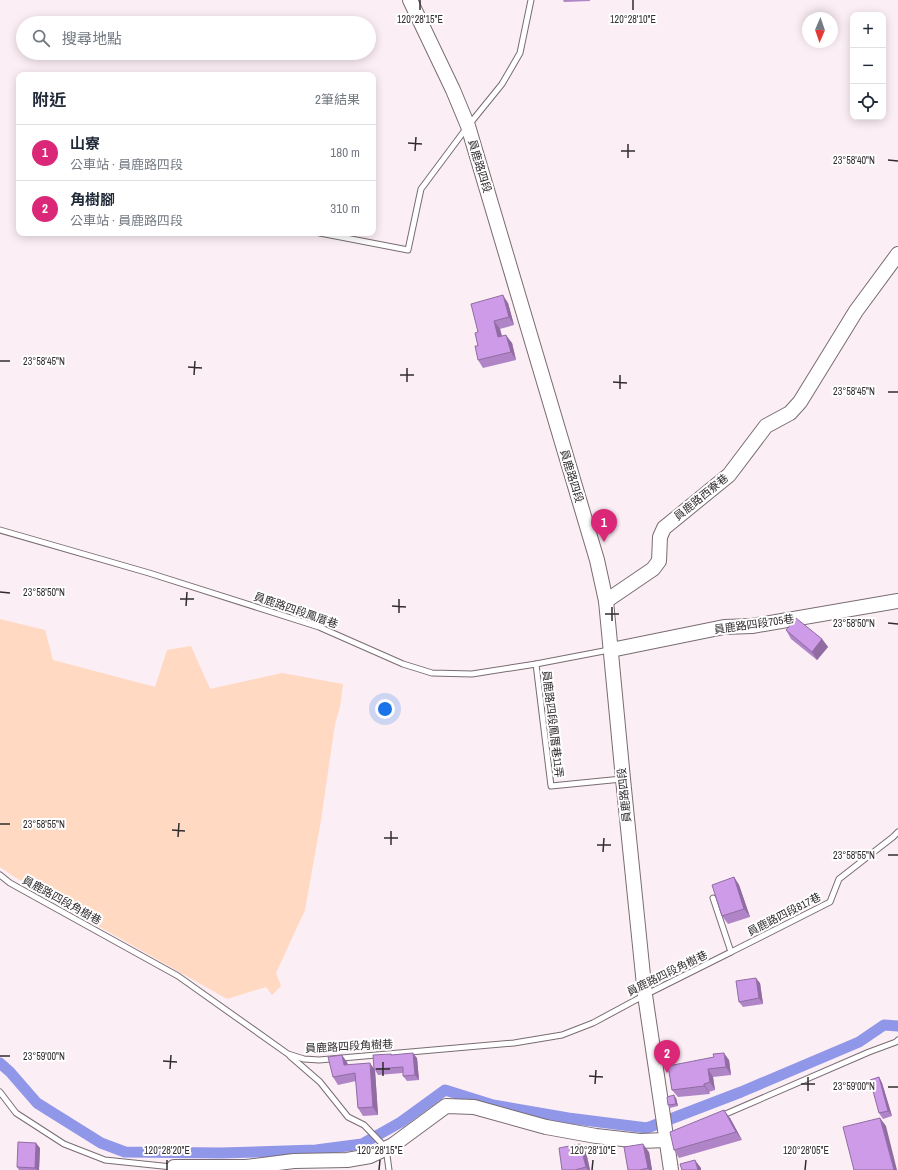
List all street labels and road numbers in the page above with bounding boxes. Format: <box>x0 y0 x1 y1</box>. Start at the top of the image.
street label: 員鹿路四段 <box>465 138 495 194</box>
street label: 員鹿路四段 <box>557 448 587 504</box>
street label: 員鹿路西寮巷 <box>671 471 731 523</box>
street label: 員鹿路四段鳳厝巷 <box>252 589 340 631</box>
street label: 員鹿路四段705巷 <box>713 611 795 637</box>
street label: 員鹿路四段鳳厝巷11弄 <box>539 669 567 779</box>
street label: 員鹿路四段 <box>614 767 634 823</box>
street label: 員鹿路四段角樹巷 <box>20 873 104 927</box>
street label: 員鹿路四段817巷 <box>745 889 823 939</box>
street label: 員鹿路四段角樹巷 <box>624 947 710 999</box>
street label: 員鹿路四段角樹巷 <box>305 1037 393 1055</box>

